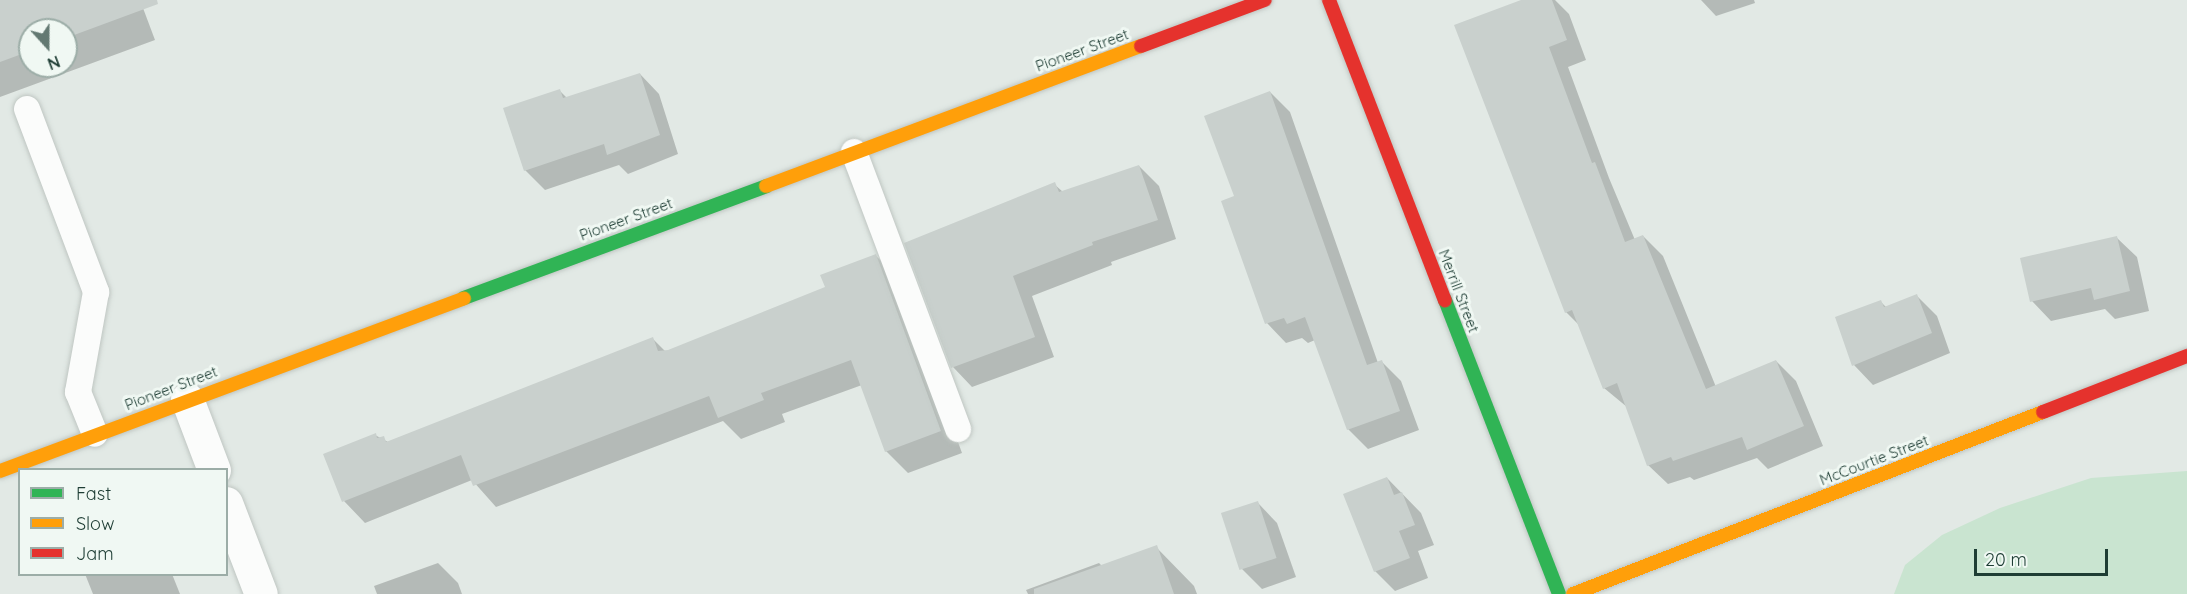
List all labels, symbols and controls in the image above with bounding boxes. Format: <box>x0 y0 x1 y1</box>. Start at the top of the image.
north arrow <box>18 18 78 78</box>
street label: Pioneer Street <box>1033 25 1131 75</box>
text: N <box>45 51 63 74</box>
street label: Pioneer Street <box>577 194 675 244</box>
street label: Merrill Street <box>1435 247 1483 335</box>
street label: Pioneer Street <box>122 362 220 414</box>
street label: McCourtie Street <box>1817 431 1931 489</box>
legend <box>18 468 228 576</box>
text: Fast <box>76 482 111 505</box>
text: Slow <box>76 512 114 535</box>
scale bar <box>1977 537 2110 575</box>
text: Jam <box>76 542 114 565</box>
text: 20 m <box>1985 548 2027 571</box>

